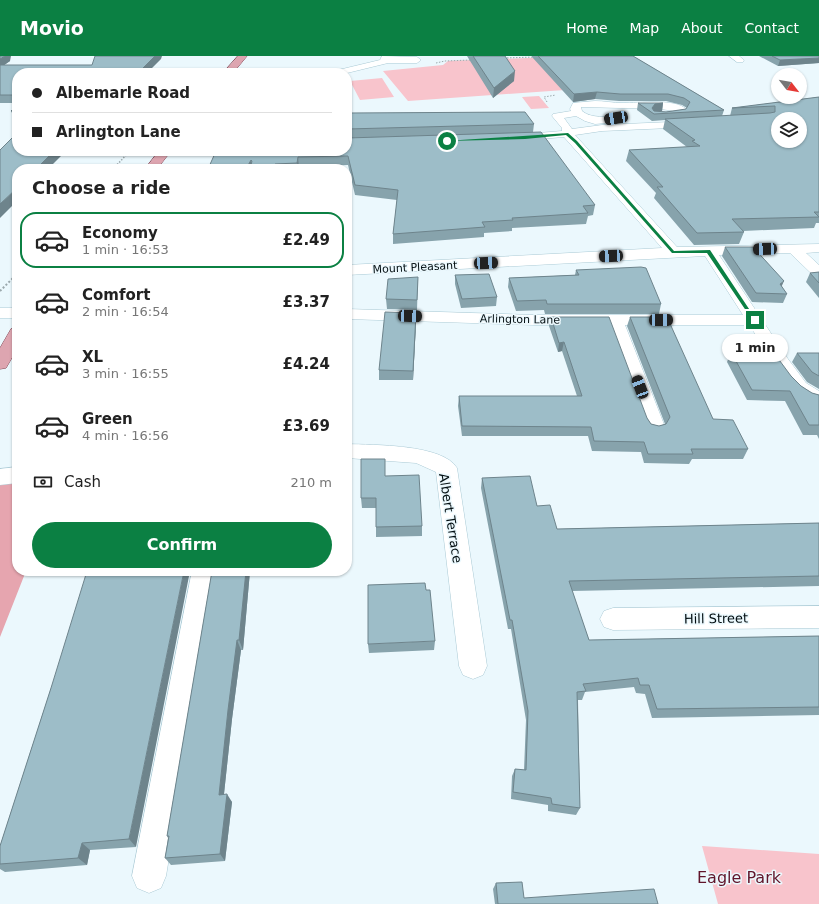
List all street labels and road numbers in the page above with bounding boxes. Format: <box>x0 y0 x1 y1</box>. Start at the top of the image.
street label: Mount Pleasant <box>372 259 458 276</box>
street label: Arlington Lane <box>480 312 560 327</box>
street label: Albert Terrace <box>436 472 465 564</box>
street label: Hill Street <box>684 610 748 627</box>

